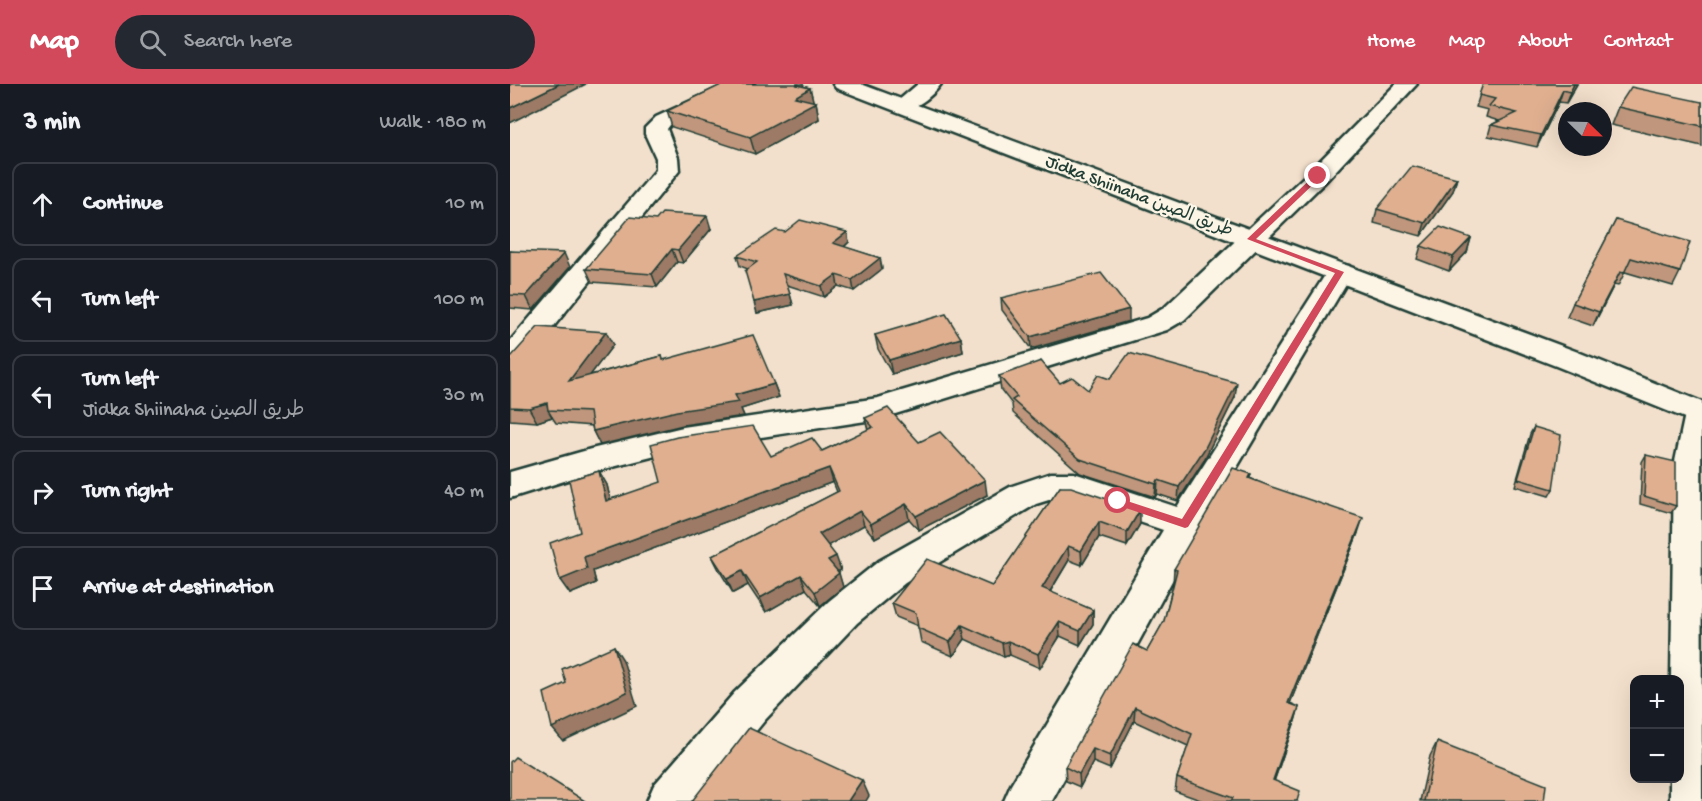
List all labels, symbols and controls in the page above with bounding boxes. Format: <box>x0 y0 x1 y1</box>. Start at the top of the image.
search box <box>115 15 535 69</box>
text: Map <box>30 26 79 59</box>
icon: search <box>136 26 169 59</box>
text: Search here <box>184 29 292 55</box>
text: Home <box>1367 30 1415 55</box>
text: Map <box>1448 30 1485 55</box>
text: About <box>1518 30 1571 55</box>
text: Contact <box>1604 30 1672 55</box>
north arrow <box>1558 102 1612 156</box>
text: 3 min <box>24 108 80 139</box>
text: Walk · 180 m <box>379 112 486 135</box>
street label: Jidka Shiinaha طريق الصين <box>1042 151 1236 243</box>
route end <box>1304 162 1330 188</box>
icon: ahead <box>26 188 59 221</box>
text: Continue <box>83 191 163 217</box>
text: 10 m <box>446 193 484 216</box>
icon: left <box>26 284 59 317</box>
text: Turn left <box>83 287 157 313</box>
text: 100 m <box>434 289 484 312</box>
text: Turn left <box>83 367 157 393</box>
icon: left <box>26 380 59 413</box>
text: 30 m <box>443 385 484 408</box>
text: Jidka Shiinaha طريق الصين <box>83 400 304 423</box>
icon: right <box>26 476 59 509</box>
text: Turn right <box>83 479 171 505</box>
text: 40 m <box>444 481 484 504</box>
route start <box>1104 487 1130 513</box>
icon: arrive <box>26 572 59 605</box>
text: Arrive at destination <box>83 575 273 601</box>
map controls <box>1630 675 1684 783</box>
button: + <box>1630 675 1684 729</box>
button: − <box>1630 729 1684 783</box>

